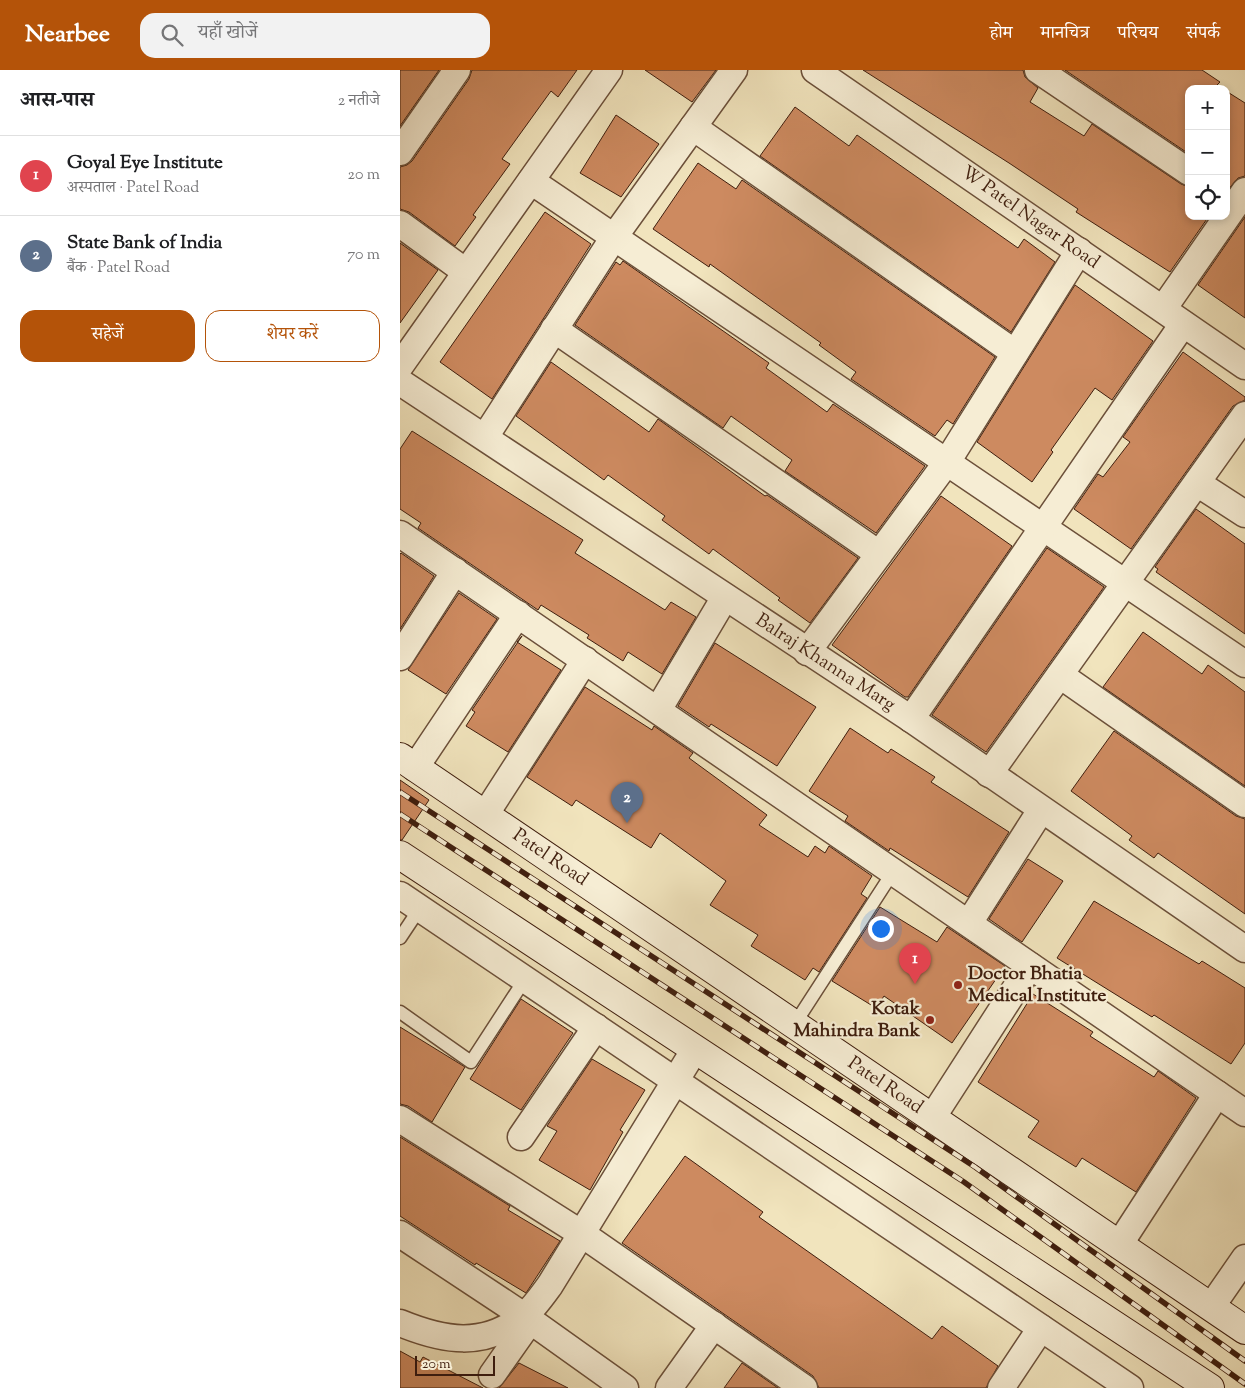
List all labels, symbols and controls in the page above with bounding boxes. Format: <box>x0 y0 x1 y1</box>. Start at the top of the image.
search box <box>140 13 490 58</box>
text: Nearbee <box>25 18 110 52</box>
text: यहाँ खोजें <box>198 20 258 47</box>
icon: search <box>158 21 186 49</box>
text: होम <box>990 21 1013 47</box>
text: मानचित्र <box>1041 21 1089 47</box>
text: परिचय <box>1117 21 1158 47</box>
text: संपर्क <box>1186 21 1220 47</box>
map controls <box>1185 85 1230 220</box>
button: + <box>1185 85 1230 130</box>
text: आस-पास <box>20 86 94 116</box>
text: 2 नतीजे <box>338 90 380 113</box>
button: − <box>1185 130 1230 175</box>
text: Goyal Eye Institute <box>67 150 223 177</box>
street label: W Patel Nagar Road <box>955 160 1105 276</box>
text: 1 <box>33 164 39 187</box>
text: 20 m <box>347 164 380 187</box>
button: locate <box>1185 175 1230 220</box>
text: अस्पताल · Patel Road <box>67 177 199 200</box>
text: State Bank of India <box>67 230 222 257</box>
text: 2 <box>32 244 40 267</box>
text: 70 m <box>347 244 380 267</box>
text: बैंक · Patel Road <box>67 257 170 280</box>
button: सहेजें <box>20 310 195 362</box>
button: शेयर करें <box>205 310 380 362</box>
street label: Balraj Khanna Marg <box>750 608 900 718</box>
pin: 2 <box>611 782 643 823</box>
street label: Patel Road <box>507 823 594 893</box>
your location <box>868 916 894 942</box>
pin: 1 <box>899 943 931 984</box>
place label: Doctor Bhatia Medical Institute <box>968 961 1106 1010</box>
marker: Doctor Bhatia Medical Institute <box>952 979 964 991</box>
place label: Kotak Mahindra Bank <box>793 996 921 1045</box>
marker: Kotak Mahindra Bank <box>924 1014 936 1026</box>
street label: Patel Road <box>842 1051 929 1121</box>
scale bar <box>415 1353 495 1376</box>
text: 20 m <box>422 1355 451 1375</box>

